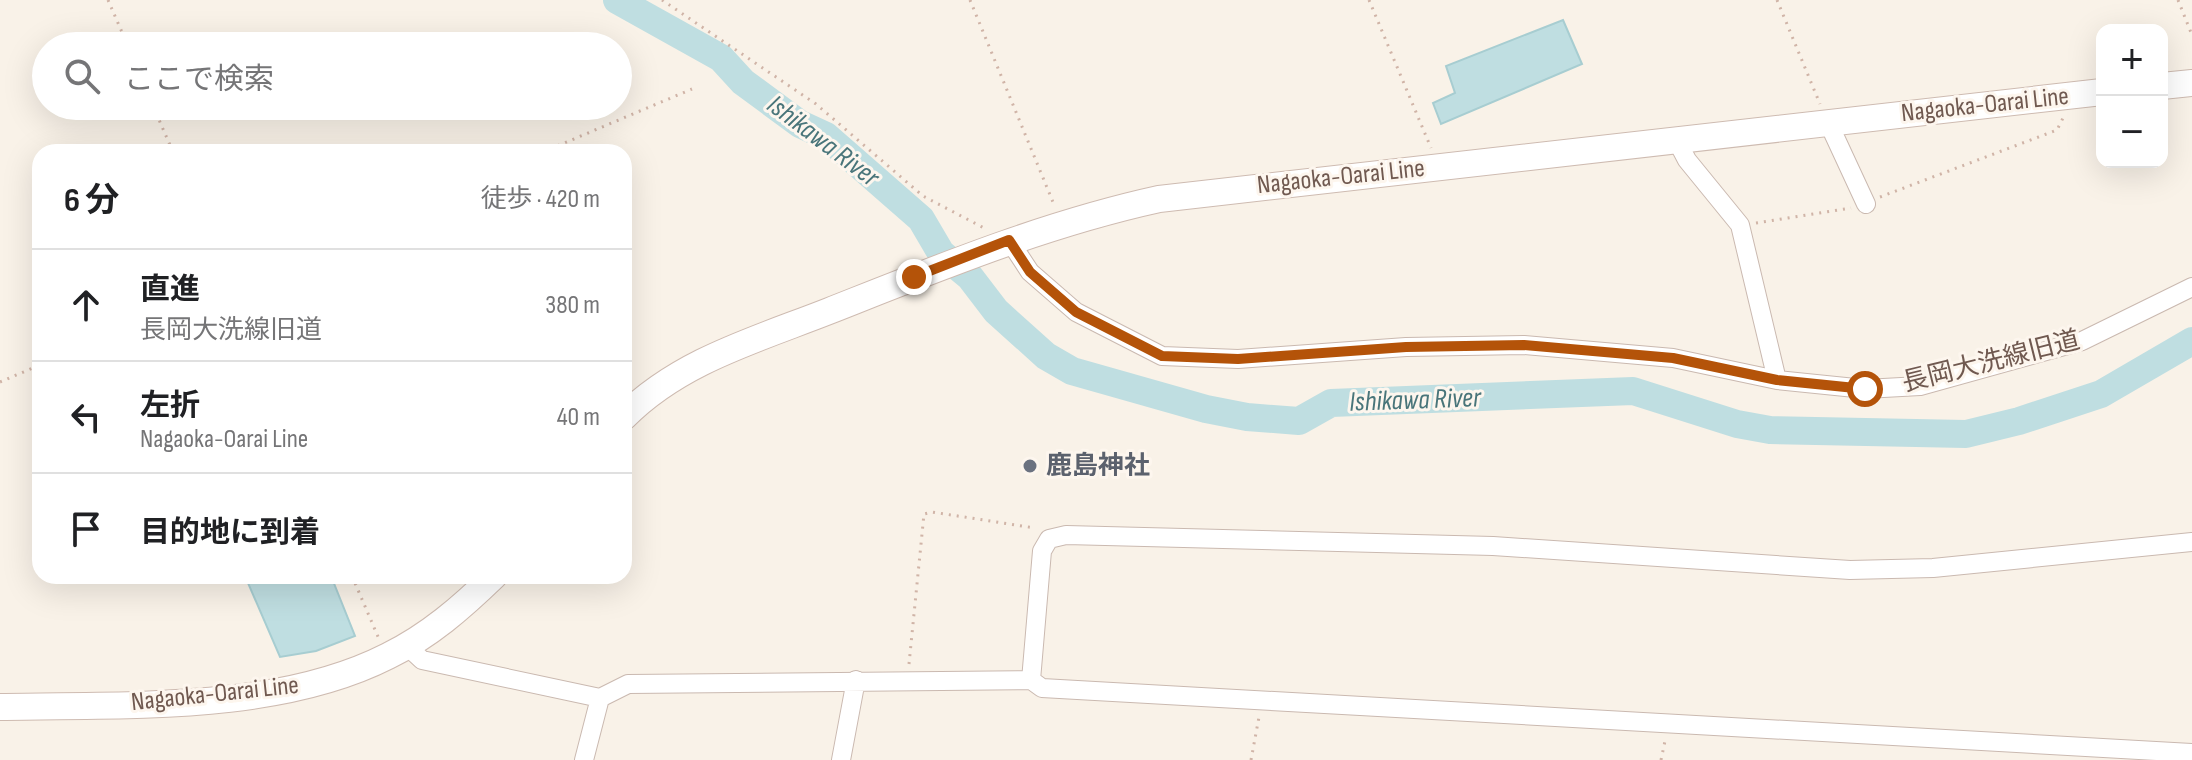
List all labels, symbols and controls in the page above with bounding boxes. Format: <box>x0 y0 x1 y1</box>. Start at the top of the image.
map controls <box>2096 24 2168 168</box>
button: + <box>2096 24 2168 96</box>
search box <box>32 32 632 120</box>
icon: search <box>60 54 104 98</box>
text: ここで検索 <box>124 62 274 98</box>
street label: Nagaoka-Oarai Line <box>1900 81 2070 129</box>
water label: Ishikawa River <box>761 88 886 194</box>
button: − <box>2096 96 2168 168</box>
street label: Nagaoka-Oarai Line <box>1256 153 1426 201</box>
text: 6 分 <box>64 180 119 221</box>
text: 徒歩 · 420 m <box>480 184 600 215</box>
route end <box>896 259 932 295</box>
text: 直進 <box>140 272 200 308</box>
icon: ahead <box>64 283 108 327</box>
text: 380 m <box>545 290 600 321</box>
text: 長岡大洗線旧道 <box>140 315 322 346</box>
street label: 長岡大洗線旧道 <box>1899 325 2083 399</box>
route start <box>1847 371 1883 407</box>
water label: Ishikawa River <box>1349 381 1482 419</box>
text: 左折 <box>140 388 200 424</box>
icon: left <box>64 395 108 439</box>
text: 40 m <box>557 402 600 433</box>
text: Nagaoka-Oarai Line <box>140 424 308 455</box>
place label: 鹿島神社 <box>1046 451 1150 482</box>
marker: 鹿島神社 <box>1021 457 1039 475</box>
icon: arrive <box>64 507 108 551</box>
text: 目的地に到着 <box>140 515 320 551</box>
street label: Nagaoka-Oarai Line <box>130 670 300 718</box>

